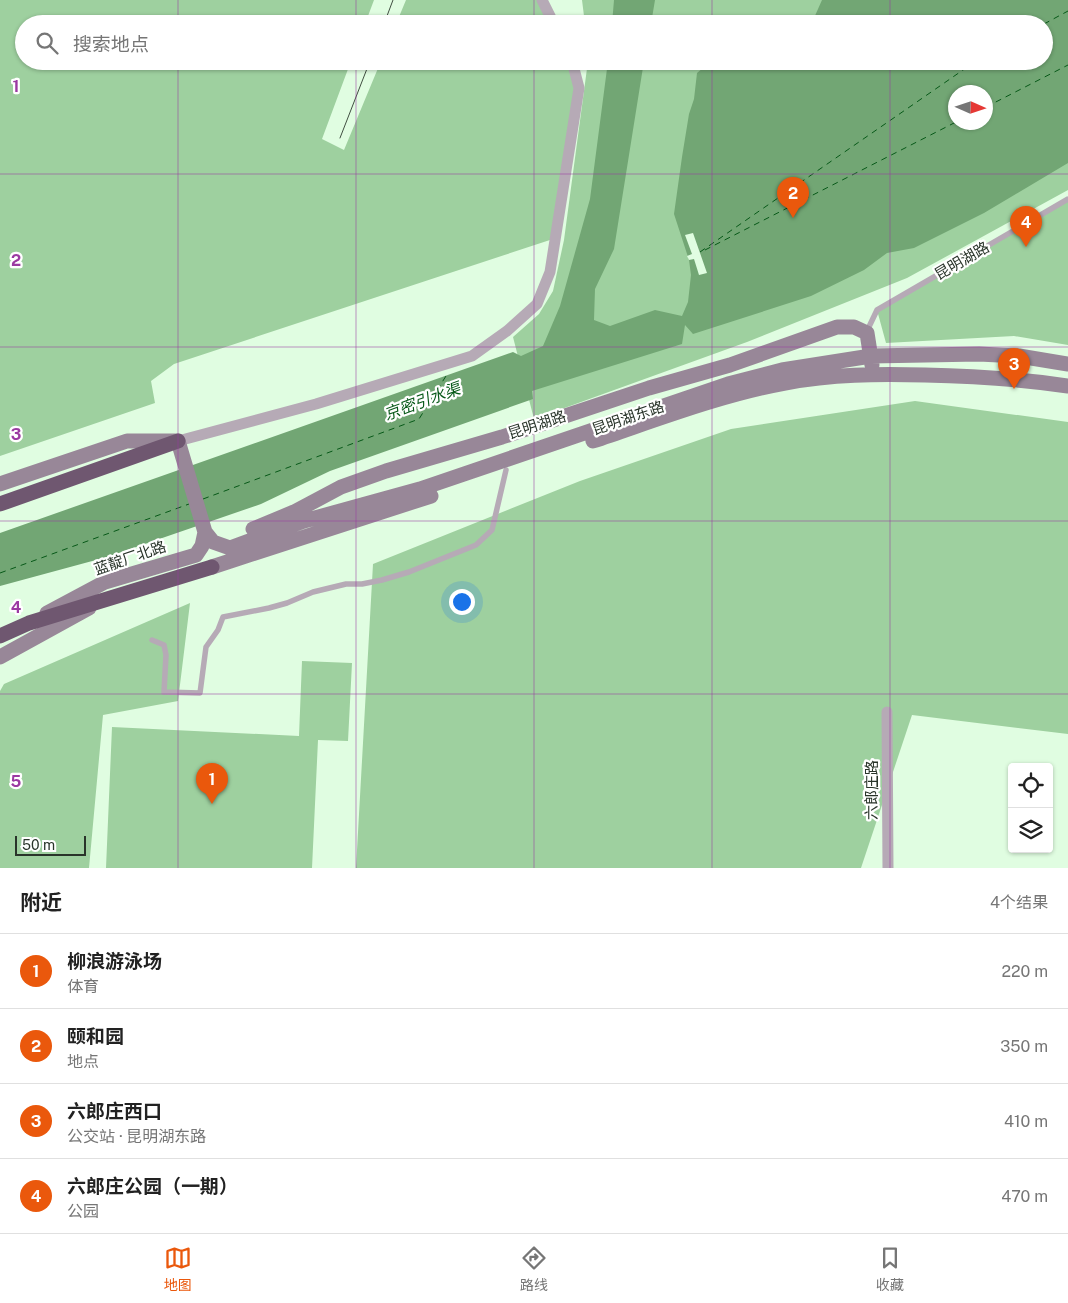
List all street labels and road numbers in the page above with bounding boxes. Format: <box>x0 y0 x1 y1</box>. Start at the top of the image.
street label: 昆明湖路 <box>932 238 992 283</box>
street label: 昆明湖东路 <box>590 397 666 438</box>
street label: 昆明湖路 <box>506 407 568 442</box>
street label: 蓝靛厂北路 <box>92 537 168 578</box>
street label: 六郎庄路 <box>863 760 880 820</box>

